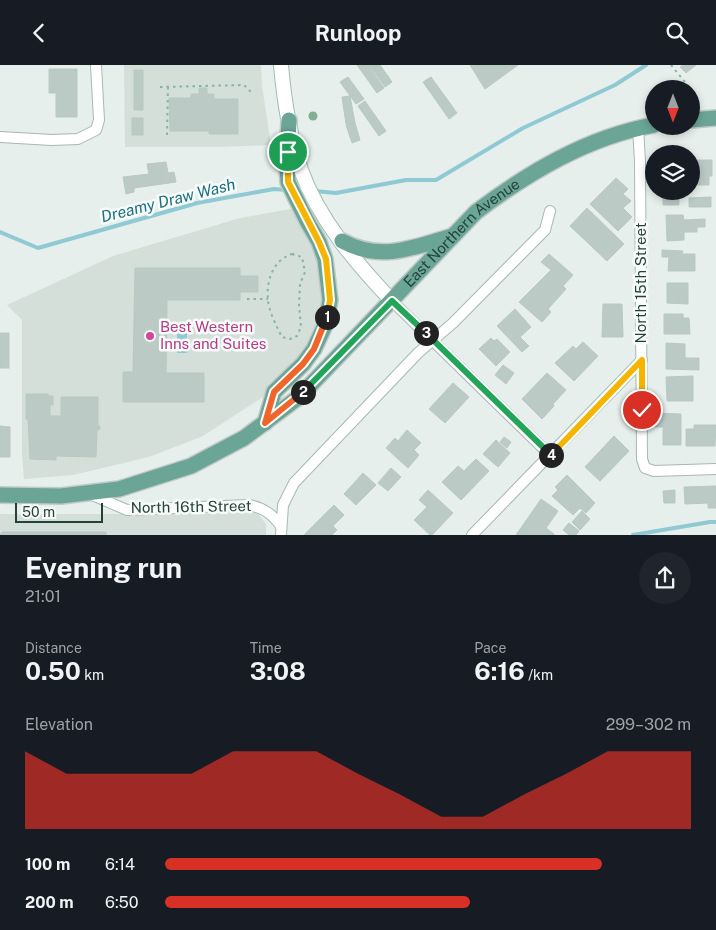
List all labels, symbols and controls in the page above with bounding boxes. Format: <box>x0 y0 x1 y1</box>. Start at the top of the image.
icon: back <box>25 19 53 47</box>
icon: search <box>663 19 691 47</box>
text: Runloop <box>315 20 401 46</box>
north arrow <box>645 80 700 135</box>
map controls <box>645 80 700 200</box>
pin <box>267 131 309 173</box>
icon: arrive <box>274 138 302 166</box>
button: layers <box>645 145 700 200</box>
water label: Dreamy Draw Wash <box>99 175 237 226</box>
street label: East Northern Avenue <box>400 175 523 290</box>
street label: North 15th Street <box>632 222 649 344</box>
pin: 1 <box>314 305 340 329</box>
text: 1 <box>325 309 331 325</box>
place label: Best Western Inns and Suites <box>160 318 266 352</box>
pin: 3 <box>414 321 438 345</box>
text: 3 <box>422 325 431 341</box>
marker: Best Western Inns and Suites <box>144 330 156 342</box>
pin: 2 <box>290 379 316 405</box>
text: 2 <box>299 384 308 400</box>
pin <box>621 389 663 431</box>
icon: check <box>628 396 656 424</box>
pin: 4 <box>538 443 564 467</box>
text: 4 <box>547 447 556 463</box>
street label: North 16th Street <box>130 497 252 516</box>
scale bar <box>15 500 102 523</box>
text: 50 m <box>22 504 55 520</box>
text: Evening run <box>25 551 182 584</box>
button: share <box>639 552 691 604</box>
text: 21:01 <box>25 587 61 606</box>
text: Distance <box>25 640 82 656</box>
text: Time <box>250 640 282 656</box>
text: Pace <box>474 640 506 656</box>
text: 0.50 <box>25 656 81 686</box>
text: 3:08 <box>250 656 306 686</box>
text: 6:16 <box>474 656 525 686</box>
text: km <box>81 667 104 683</box>
text: /km <box>525 667 553 683</box>
text: Elevation <box>25 715 93 734</box>
text: 299–302 m <box>606 715 691 734</box>
text: 100 m <box>25 855 70 874</box>
text: 6:14 <box>105 855 135 874</box>
text: 200 m <box>25 893 74 912</box>
text: 6:50 <box>105 893 139 912</box>

